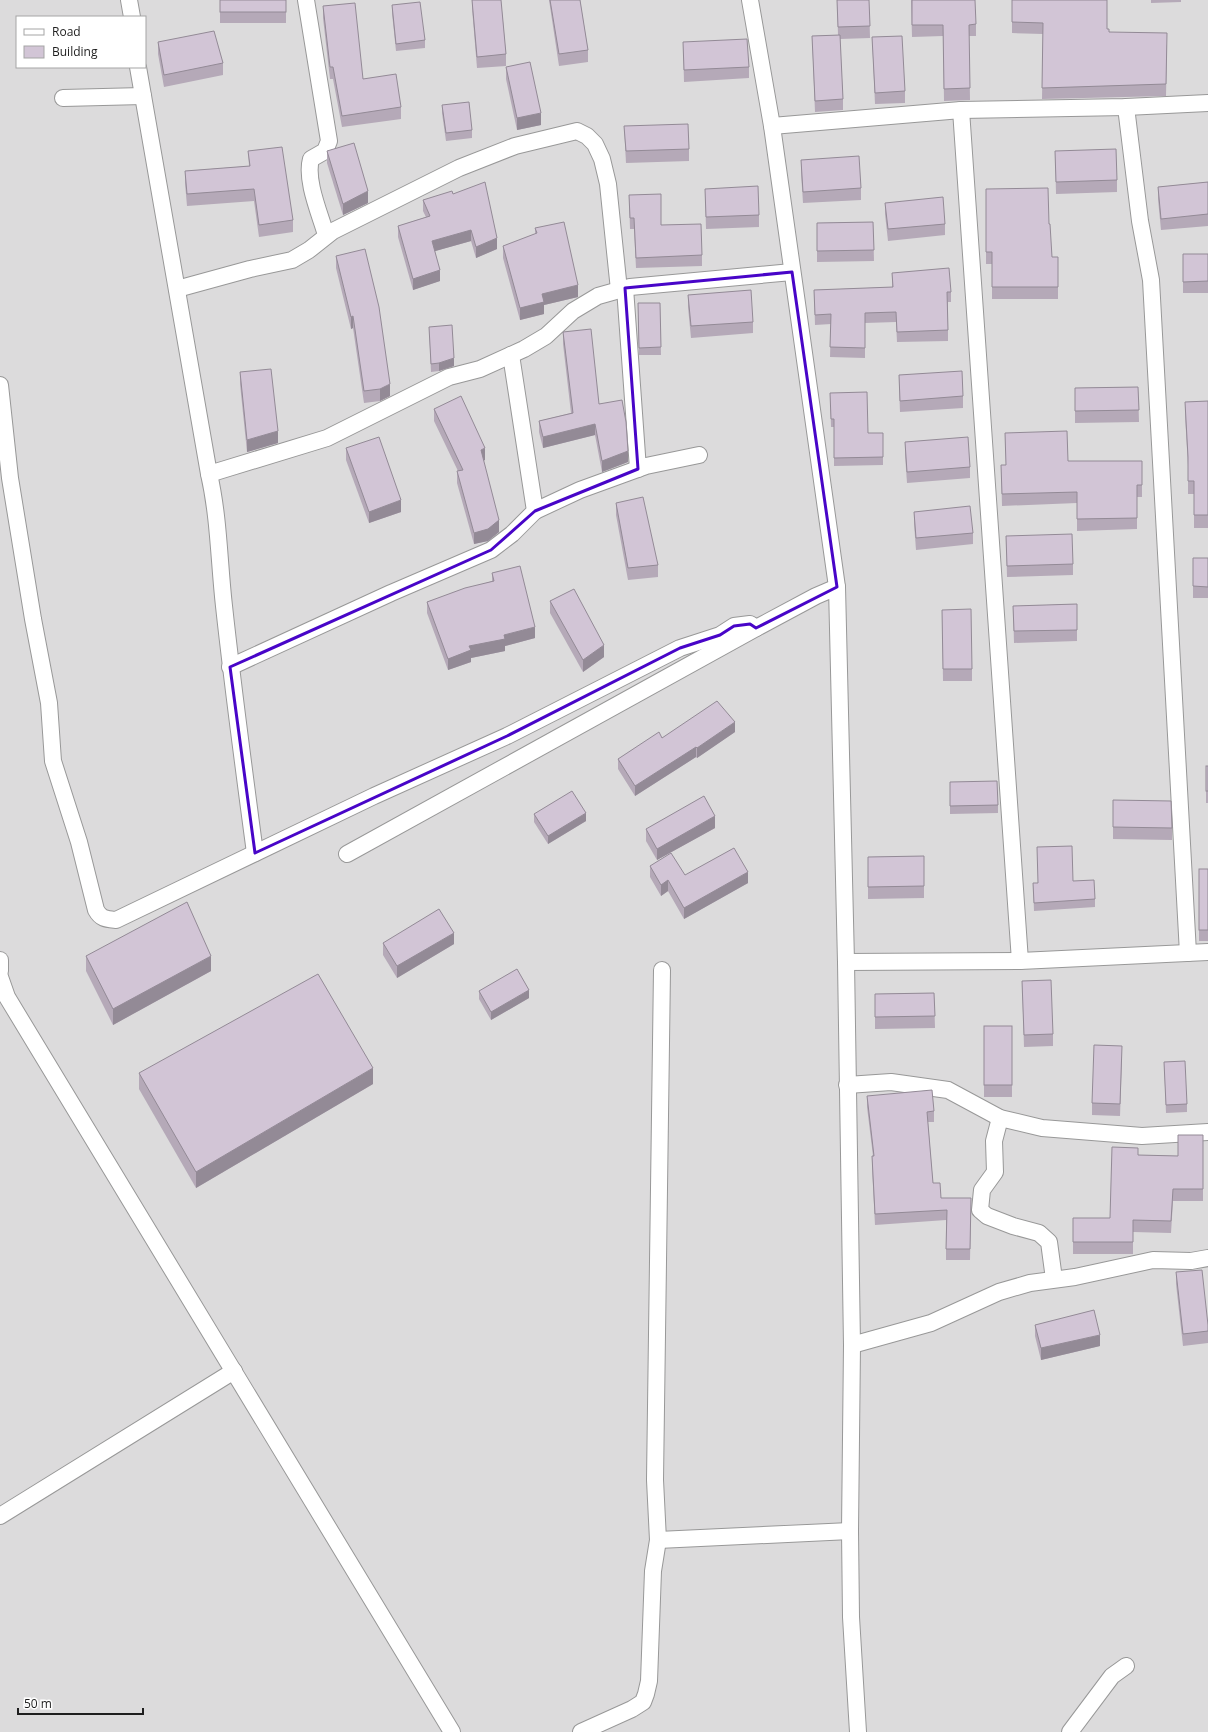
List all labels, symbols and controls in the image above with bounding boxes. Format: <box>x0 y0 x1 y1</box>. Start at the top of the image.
legend <box>16 16 146 68</box>
text: Road <box>52 23 81 40</box>
text: Building <box>52 43 98 60</box>
scale bar <box>18 1690 143 1716</box>
text: 50 m <box>24 1695 52 1712</box>

